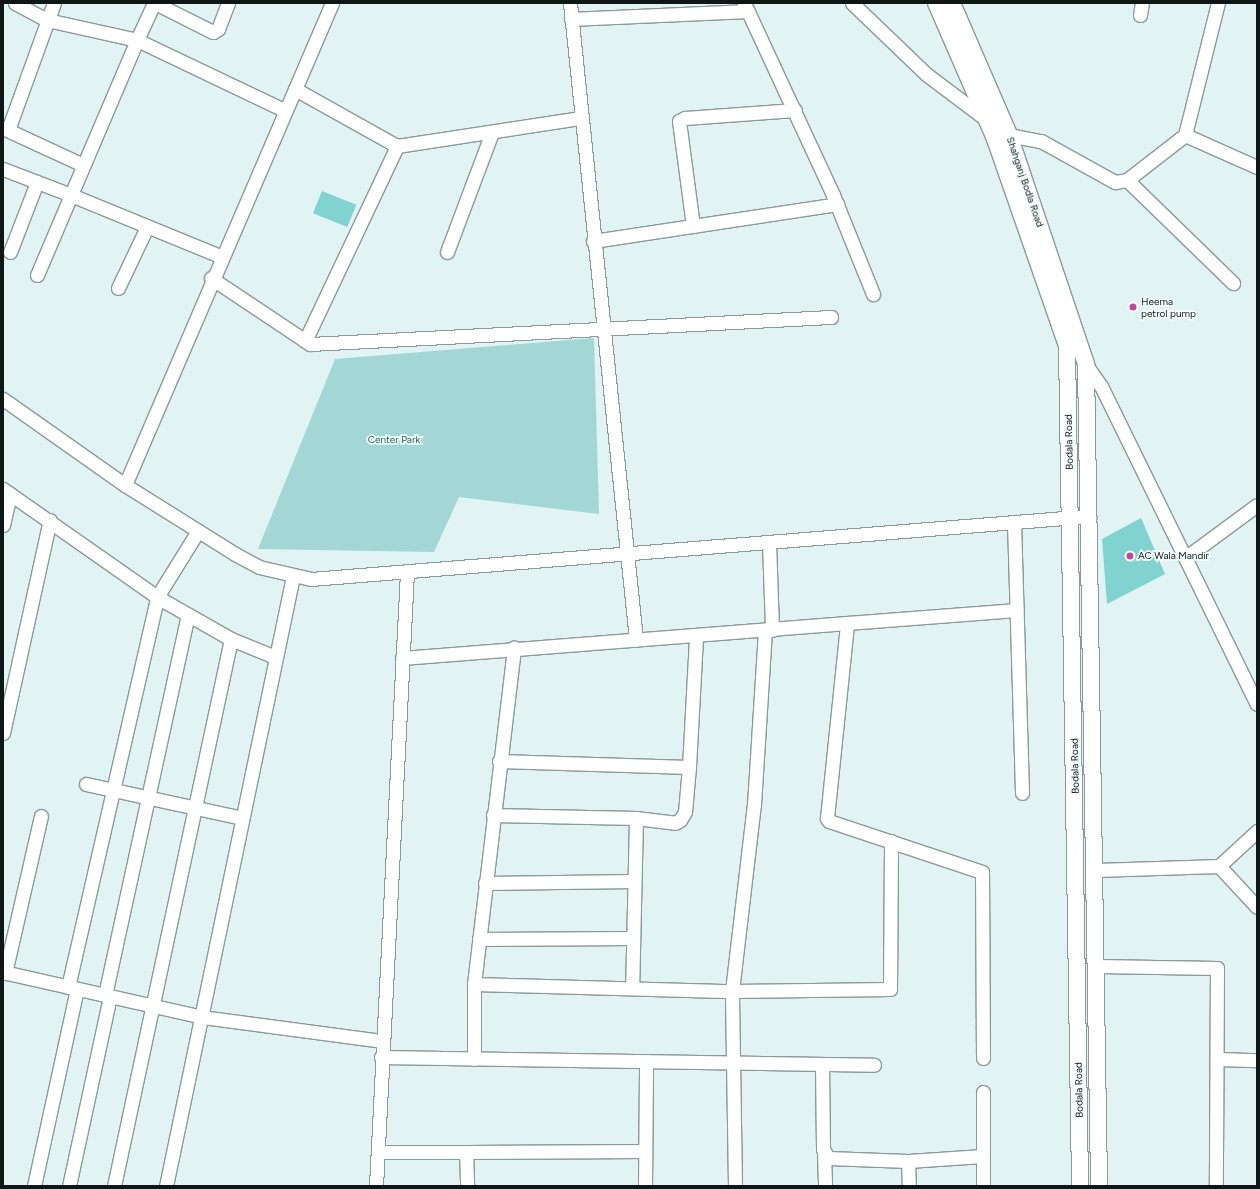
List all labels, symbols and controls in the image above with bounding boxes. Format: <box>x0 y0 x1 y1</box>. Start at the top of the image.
street label: Shahganj Bodla Road <box>1004 135 1046 229</box>
place label: Heema petrol pump <box>1141 295 1196 318</box>
marker: Heema petrol pump <box>1128 302 1138 312</box>
street label: Bodala Road <box>1063 414 1075 470</box>
park label: Center Park <box>368 434 420 446</box>
place label: AC Wala Mandir <box>1138 550 1209 562</box>
marker: AC Wala Mandir <box>1125 551 1135 561</box>
street label: Bodala Road <box>1069 738 1081 794</box>
street label: Bodala Road <box>1073 1062 1085 1118</box>

